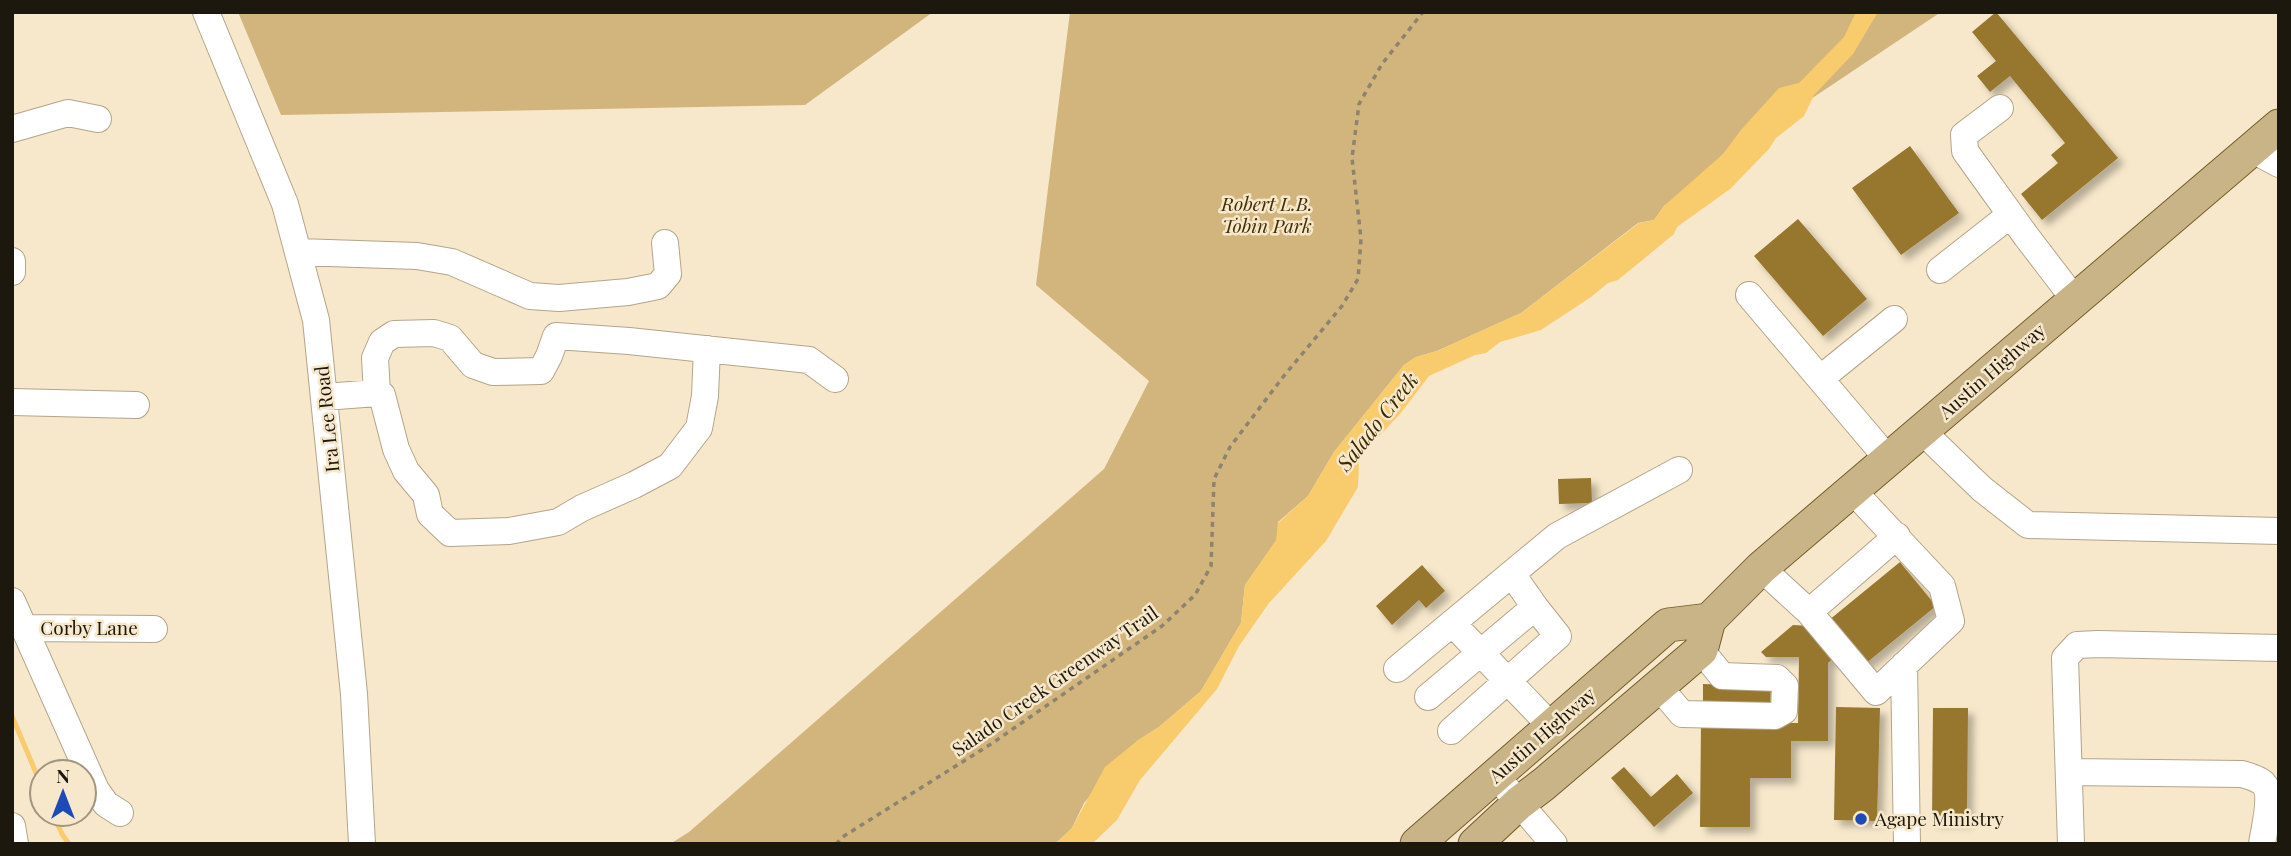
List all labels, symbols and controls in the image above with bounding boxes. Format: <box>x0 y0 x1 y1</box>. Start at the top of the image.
park label: Robert L.B. Tobin Park <box>1220 190 1313 238</box>
street label: Austin Highway <box>1932 316 2051 425</box>
street label: Ira Lee Road <box>307 364 345 474</box>
water label: Salado Creek <box>1329 366 1424 477</box>
street label: Salado Creek Greenway Trail <box>946 599 1163 761</box>
street label: Corby Lane <box>40 614 138 640</box>
street label: Austin Highway <box>1482 680 1601 789</box>
north arrow <box>28 758 98 828</box>
text: N <box>56 762 70 788</box>
place label: Agape Ministry <box>1874 805 2004 831</box>
marker: Agape Ministry <box>1853 811 1869 827</box>

